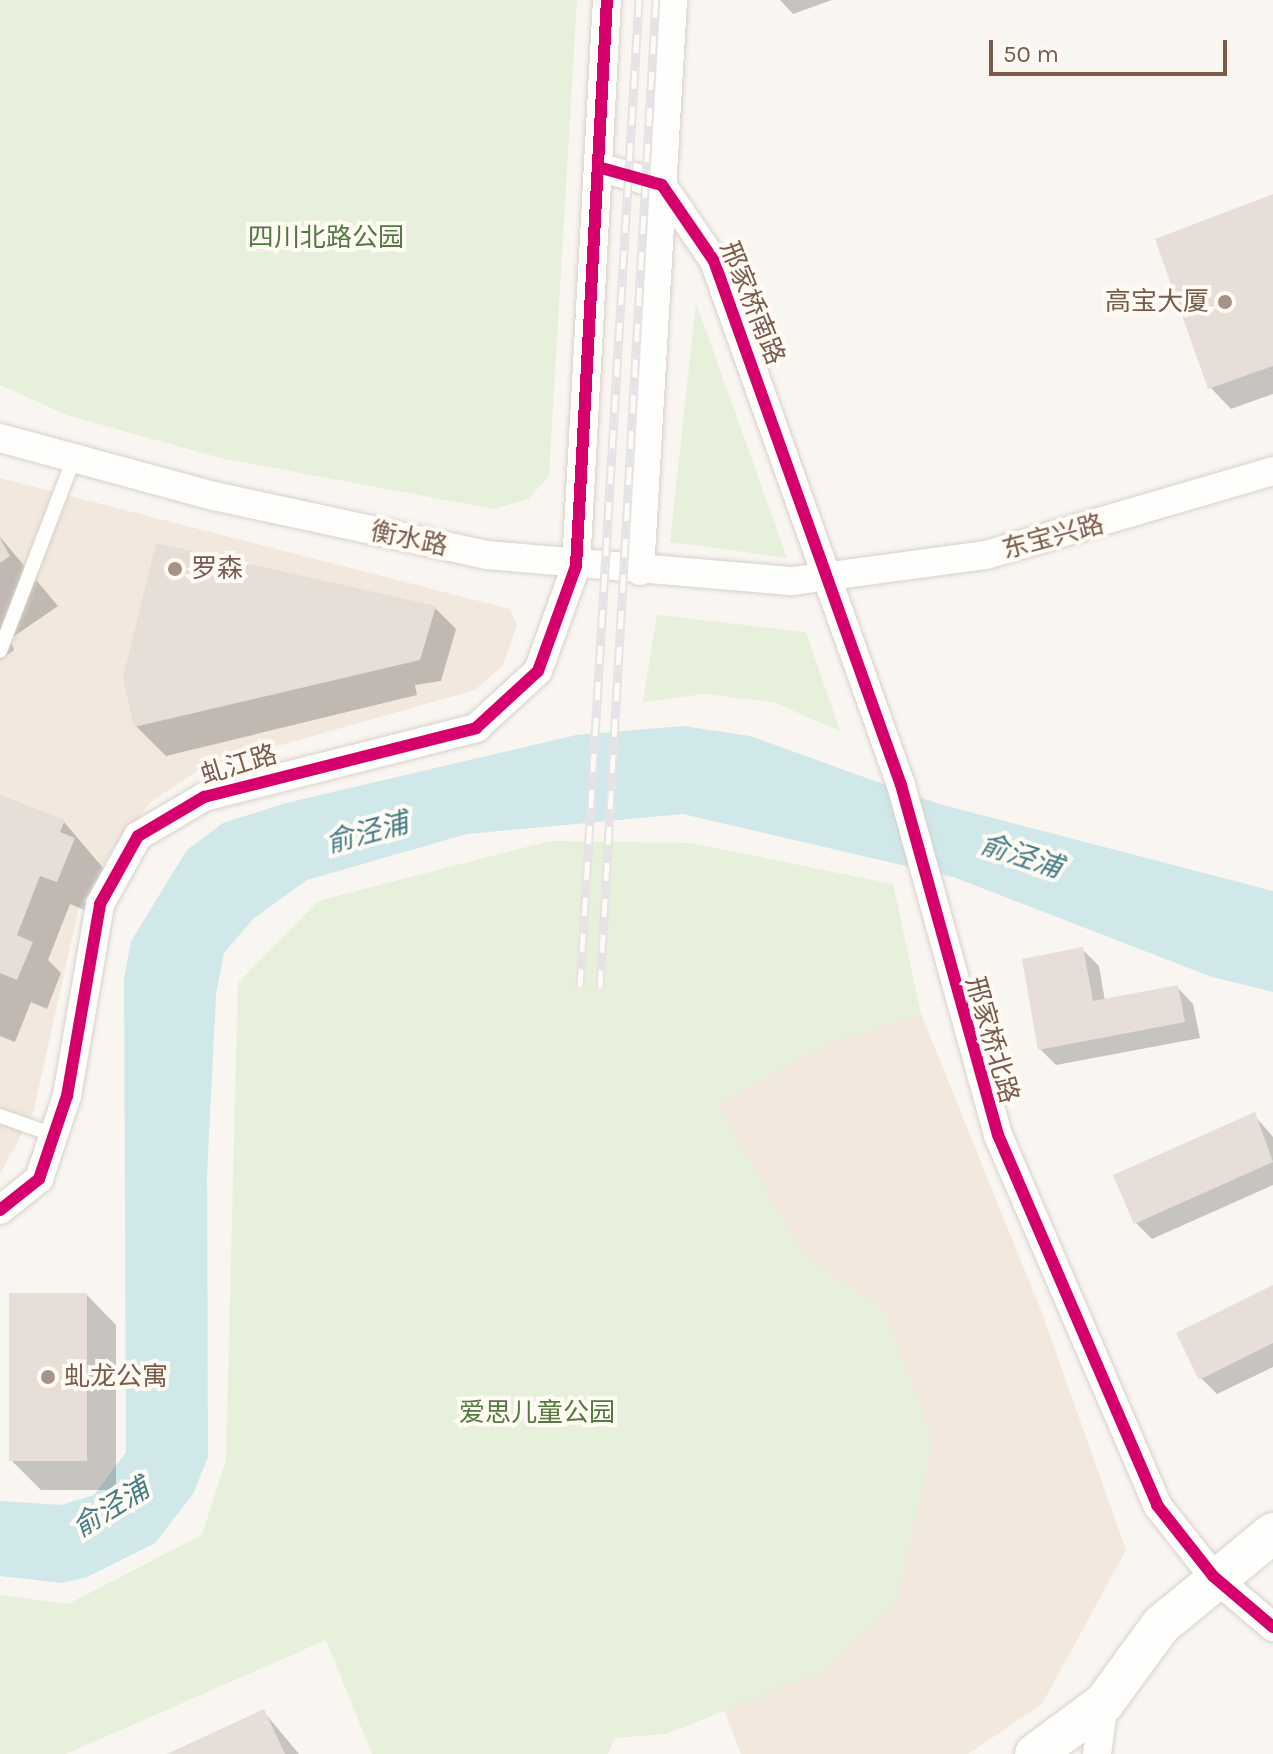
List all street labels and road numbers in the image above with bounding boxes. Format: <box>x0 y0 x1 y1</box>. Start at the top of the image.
street label: 邢家桥南路 <box>713 237 791 369</box>
street label: 东宝兴路 <box>999 508 1107 566</box>
street label: 衡水路 <box>368 516 450 562</box>
street label: 虬江路 <box>197 739 281 791</box>
street label: 邢家桥北路 <box>959 973 1025 1107</box>

